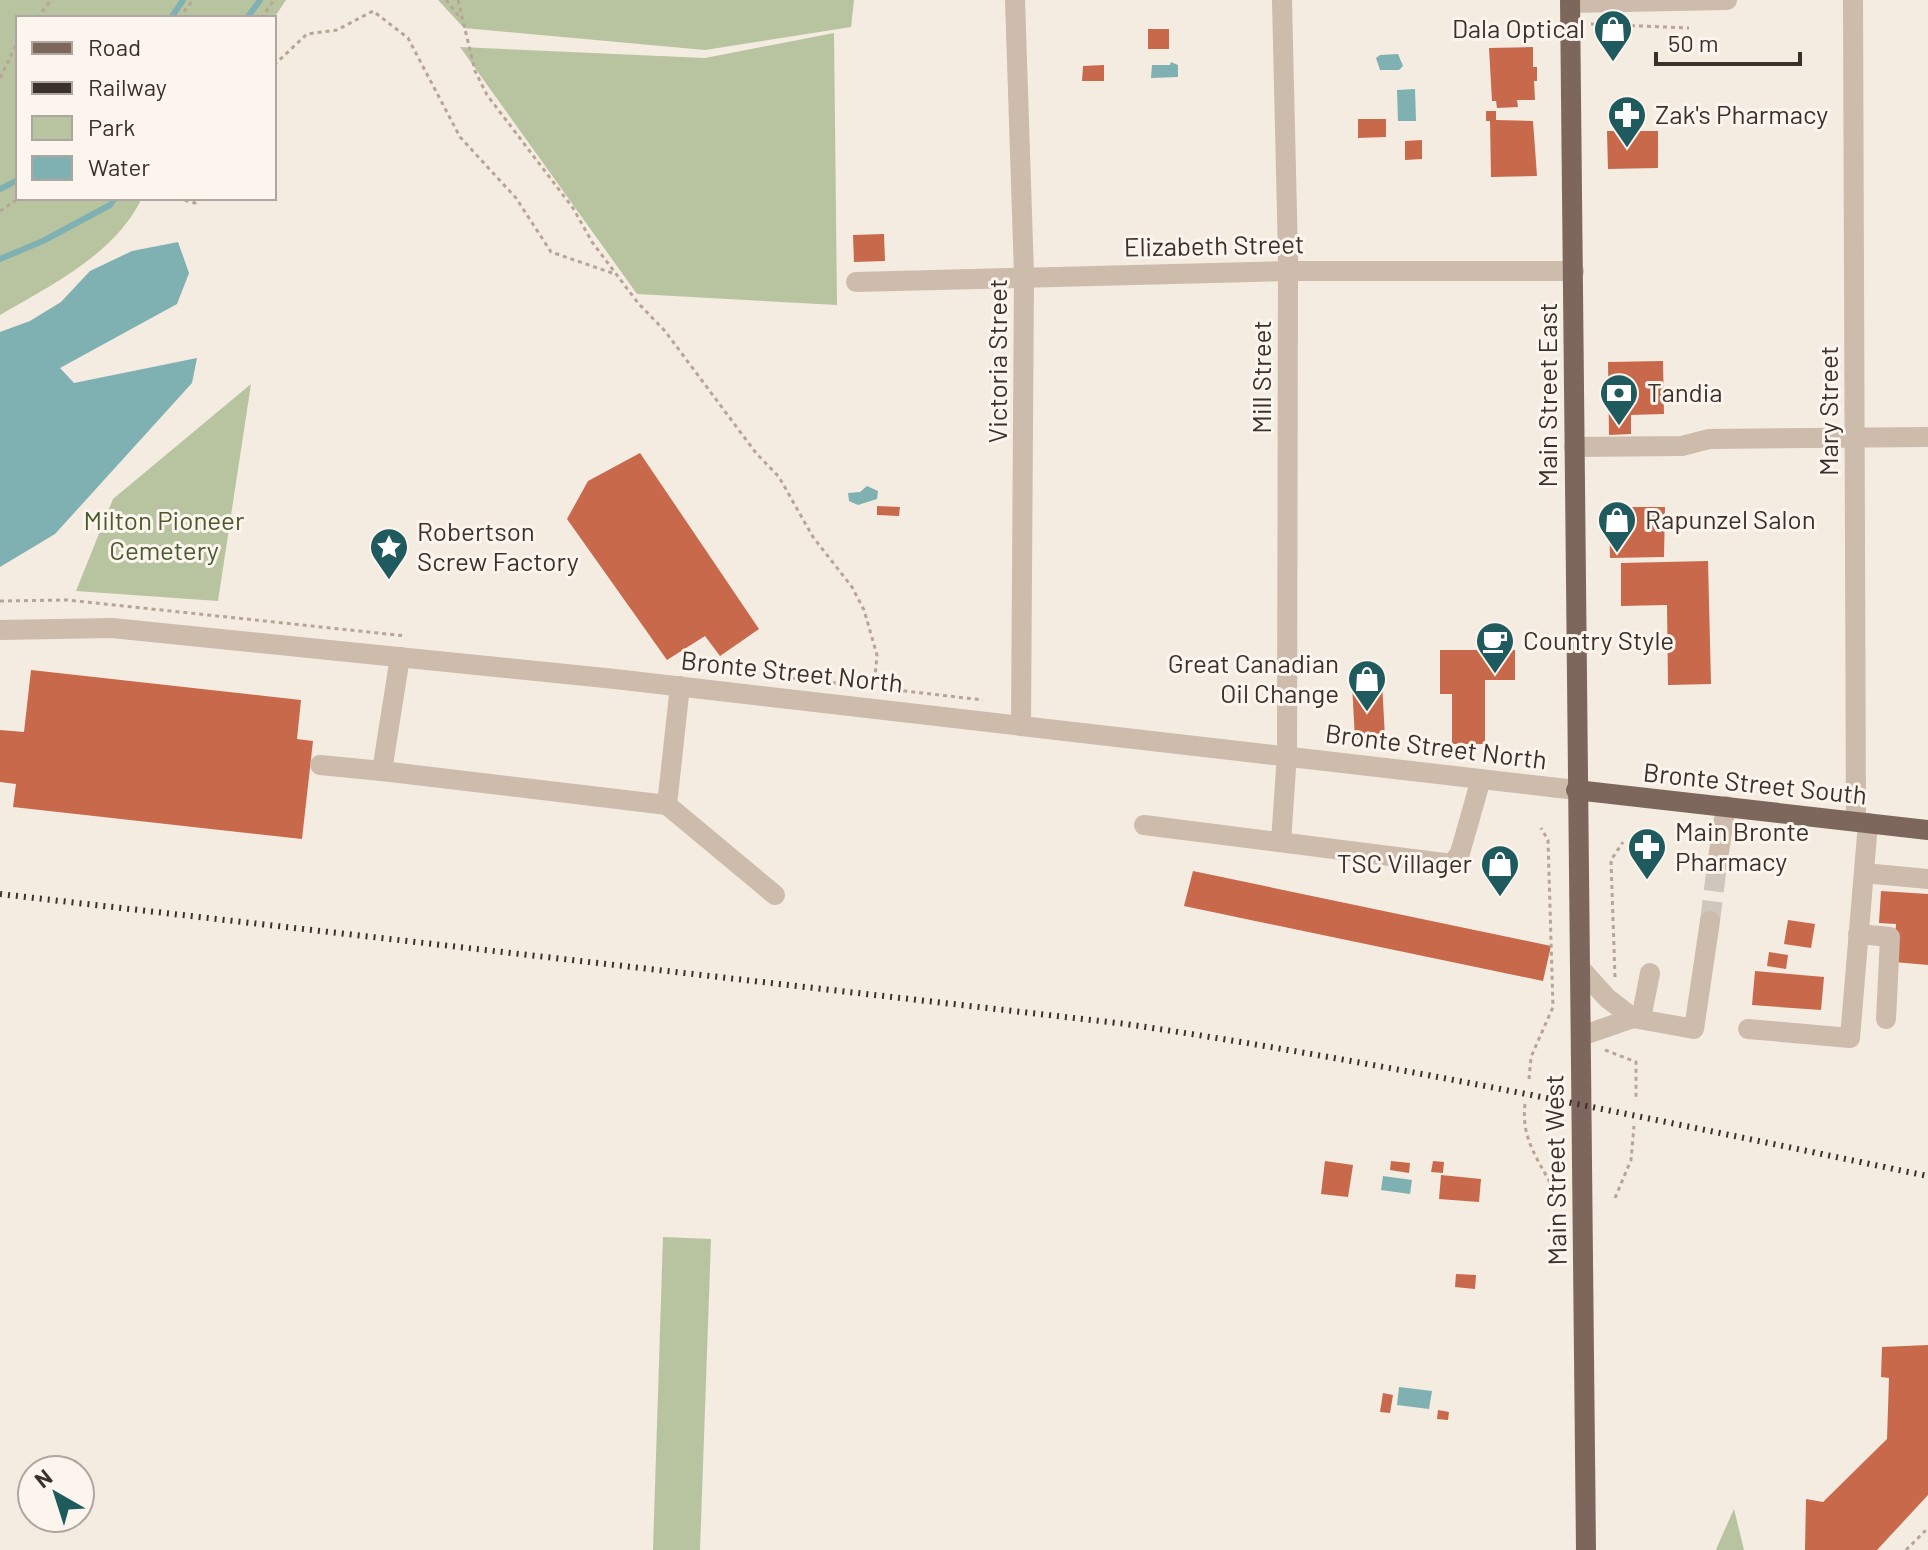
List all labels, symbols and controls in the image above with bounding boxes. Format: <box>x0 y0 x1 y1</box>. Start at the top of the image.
shop icon: Dala Optical <box>1592 8 1634 63</box>
place label: Dala Optical <box>1452 12 1585 43</box>
legend <box>16 16 276 200</box>
scale bar <box>1656 16 1800 66</box>
text: 50 m <box>1668 28 1719 57</box>
text: Road <box>88 32 141 61</box>
text: Railway <box>88 72 167 101</box>
pharmacy icon: Zak's Pharmacy <box>1606 94 1648 149</box>
place label: Zak's Pharmacy <box>1655 98 1828 129</box>
text: Park <box>88 112 135 141</box>
text: Water <box>88 152 150 181</box>
street label: Elizabeth Street <box>1123 227 1305 262</box>
street label: Victoria Street <box>981 279 1012 443</box>
street label: Main Street East <box>1531 303 1562 487</box>
street label: Mill Street <box>1245 320 1276 434</box>
street label: Mary Street <box>1812 346 1843 476</box>
bank icon: Tandia <box>1598 372 1640 427</box>
place label: Tandia <box>1647 376 1723 407</box>
shop icon: Rapunzel Salon <box>1596 499 1638 554</box>
place label: Rapunzel Salon <box>1645 503 1816 534</box>
park label: Milton Pioneer Cemetery <box>84 504 245 565</box>
place label: Robertson Screw Factory <box>417 515 579 576</box>
place icon: Robertson Screw Factory <box>368 526 410 581</box>
cafe icon: Country Style <box>1474 620 1516 675</box>
place label: Country Style <box>1523 624 1674 655</box>
street label: Bronte Street North <box>680 643 905 698</box>
place label: Great Canadian Oil Change <box>1168 647 1339 708</box>
shop icon: Great Canadian Oil Change <box>1346 658 1388 713</box>
street label: Bronte Street North <box>1324 717 1549 774</box>
street label: Bronte Street South <box>1642 755 1869 810</box>
place label: Main Bronte Pharmacy <box>1675 815 1809 876</box>
pharmacy icon: Main Bronte Pharmacy <box>1626 826 1668 881</box>
shop icon: TSC Villager <box>1479 843 1521 898</box>
place label: TSC Villager <box>1337 847 1473 878</box>
street label: Main Street West <box>1537 1074 1572 1266</box>
north arrow <box>16 1454 96 1534</box>
text: N <box>29 1463 57 1492</box>

